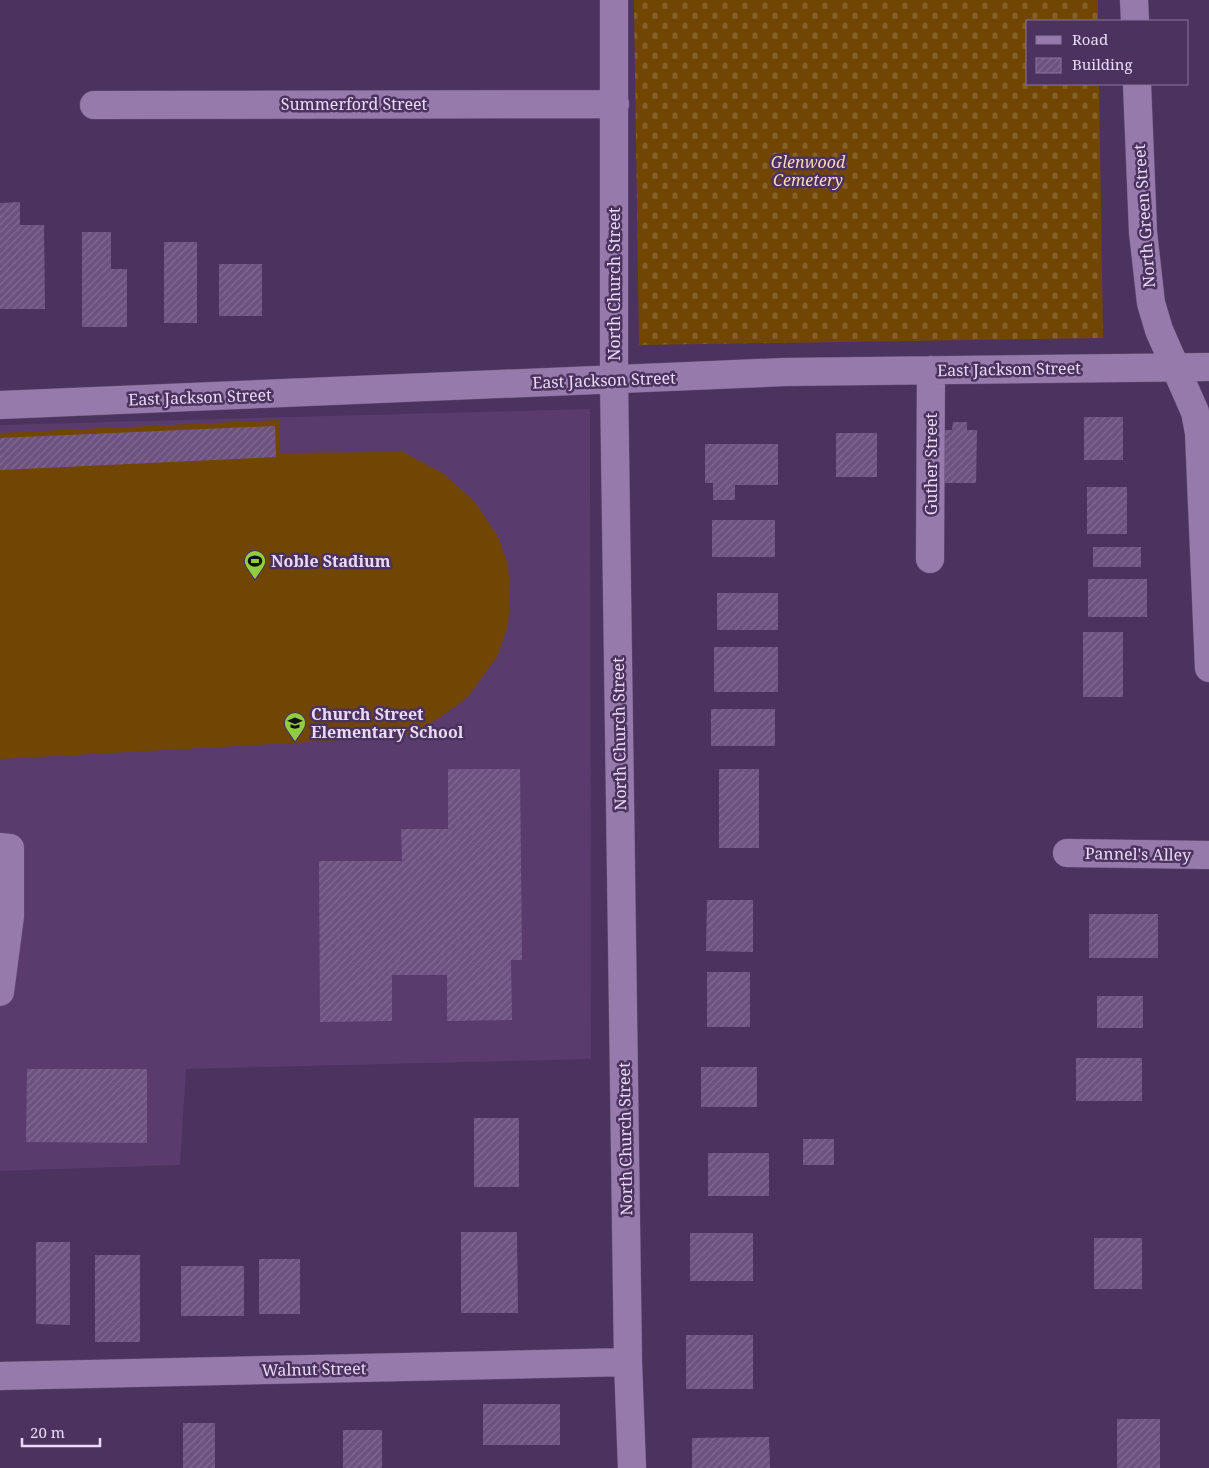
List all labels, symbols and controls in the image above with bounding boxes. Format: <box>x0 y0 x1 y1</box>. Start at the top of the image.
legend <box>1026 20 1189 85</box>
text: Road <box>1072 29 1108 49</box>
text: Building <box>1072 54 1133 74</box>
street label: Summerford Street <box>281 93 428 115</box>
street label: North Green Street <box>1128 143 1160 289</box>
park label: Glenwood Cemetery <box>771 151 846 191</box>
street label: North Church Street <box>603 207 625 361</box>
street label: East Jackson Street <box>937 357 1081 381</box>
street label: East Jackson Street <box>532 366 676 393</box>
street label: East Jackson Street <box>128 383 272 410</box>
street label: Guther Street <box>920 413 942 515</box>
sports icon: Noble Stadium <box>243 549 267 580</box>
place label: Noble Stadium <box>271 550 391 572</box>
street label: North Church Street <box>607 657 631 811</box>
place label: Church Street Elementary School <box>311 703 464 743</box>
school or university icon: Church Street Elementary School <box>283 711 307 742</box>
street label: Pannel's Alley <box>1085 842 1192 866</box>
street label: North Church Street <box>613 1062 637 1216</box>
street label: Walnut Street <box>262 1357 367 1381</box>
scale bar <box>22 1416 100 1448</box>
text: 20 m <box>30 1422 65 1442</box>

